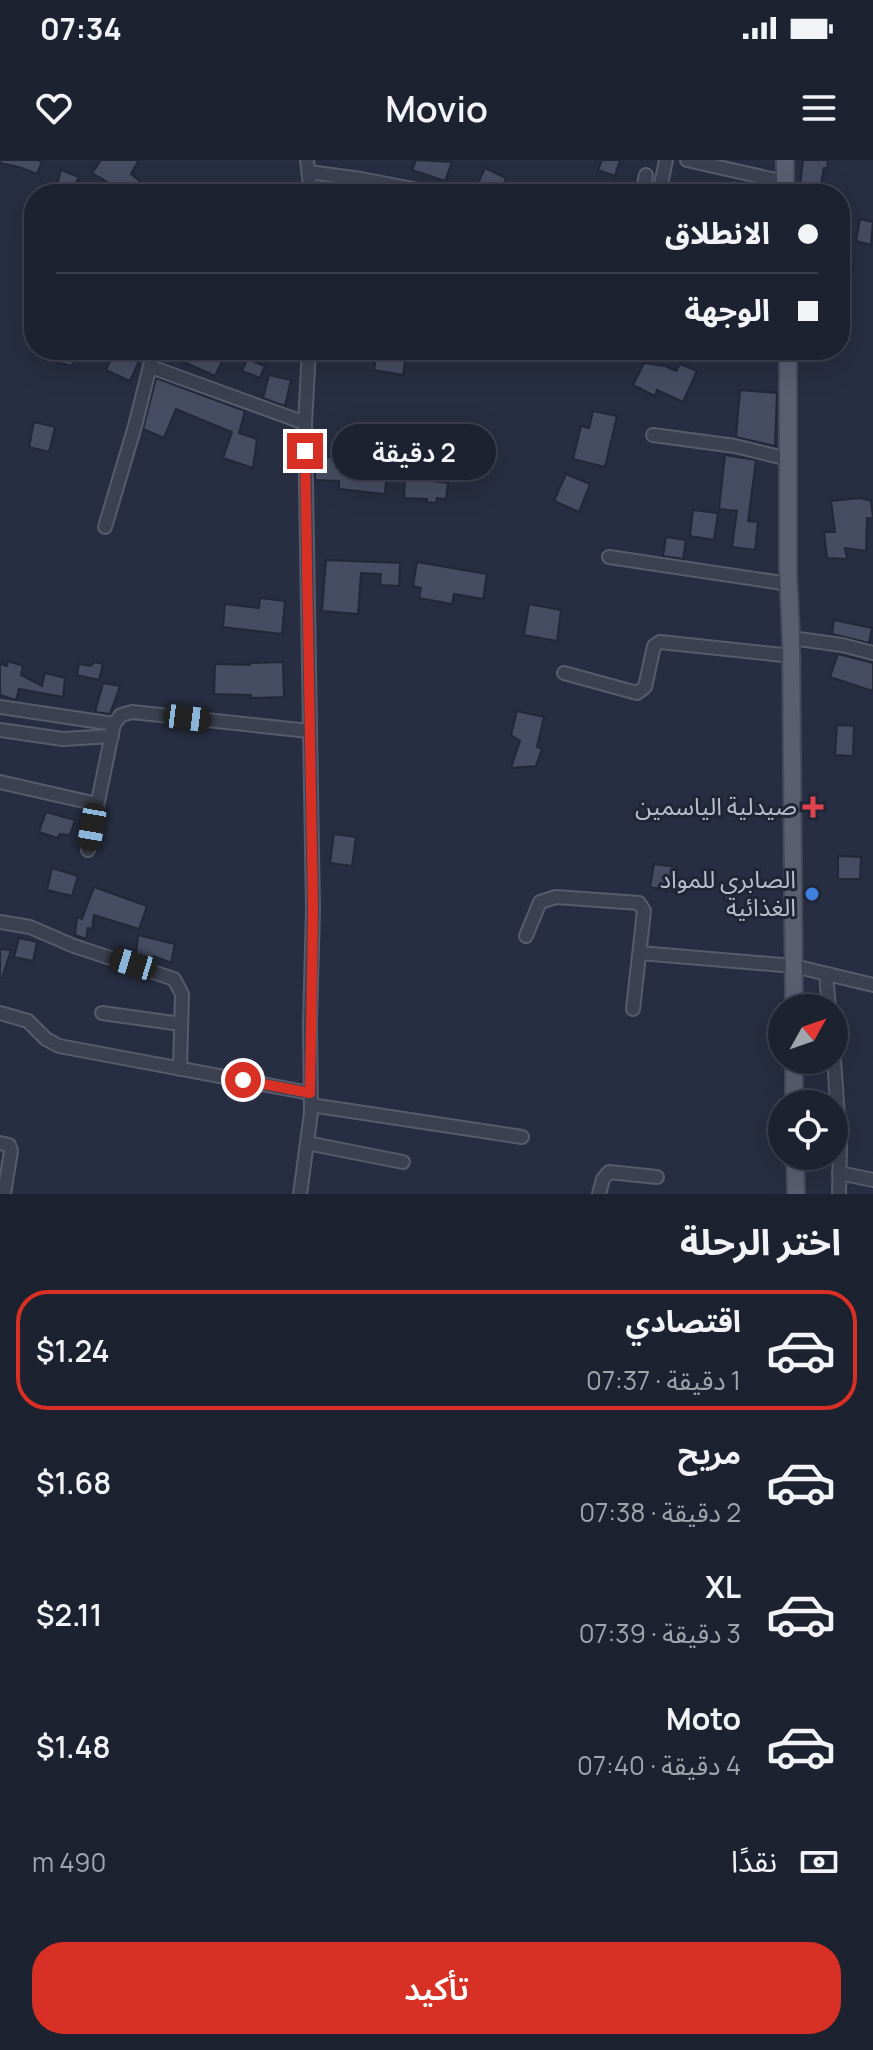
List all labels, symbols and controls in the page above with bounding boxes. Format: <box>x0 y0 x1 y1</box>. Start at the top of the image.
text: 07:34 <box>40 8 122 49</box>
text: Movio <box>385 84 488 133</box>
icon: heart <box>32 86 76 130</box>
icon: menu <box>797 86 841 130</box>
text: الانطلاق <box>665 212 770 253</box>
text: الوجهة <box>685 289 770 330</box>
callout: 2 دقيقة <box>333 423 497 479</box>
route end <box>287 433 323 469</box>
text: 2 دقيقة <box>372 434 456 470</box>
car <box>162 703 212 733</box>
place label: صيدلية الياسمين <box>635 789 797 822</box>
marker: صيدلية الياسمين <box>804 798 822 816</box>
car <box>76 801 108 853</box>
place label: الصابري للمواد الغذائية <box>659 862 796 923</box>
marker: الصابري للمواد الغذائية <box>803 885 821 903</box>
car <box>107 946 159 982</box>
north arrow <box>768 994 848 1074</box>
map controls <box>768 994 848 1170</box>
route start <box>225 1062 261 1098</box>
button: locate <box>768 1090 848 1170</box>
text: اختر الرحلة <box>680 1217 841 1266</box>
text: اقتصادي <box>626 1300 741 1341</box>
icon: car <box>765 1314 837 1386</box>
text: $1.24 <box>36 1330 110 1371</box>
text: 1 دقيقة · 07:37 <box>586 1362 741 1398</box>
text: مريح <box>678 1432 741 1473</box>
icon: car <box>765 1446 837 1518</box>
text: $1.68 <box>36 1462 111 1503</box>
text: 2 دقيقة · 07:38 <box>579 1494 741 1530</box>
text: XL <box>705 1566 741 1607</box>
icon: car <box>765 1578 837 1650</box>
text: $2.11 <box>36 1594 102 1635</box>
text: 3 دقيقة · 07:39 <box>579 1615 741 1651</box>
text: Moto <box>666 1698 741 1739</box>
icon: car <box>765 1710 837 1782</box>
text: $1.48 <box>36 1726 111 1767</box>
text: 4 دقيقة · 07:40 <box>577 1747 741 1783</box>
text: نقدًا <box>731 1840 777 1881</box>
icon: cash <box>797 1840 841 1884</box>
text: 490 m <box>32 1844 106 1880</box>
button: تأكيد <box>32 1942 841 2034</box>

